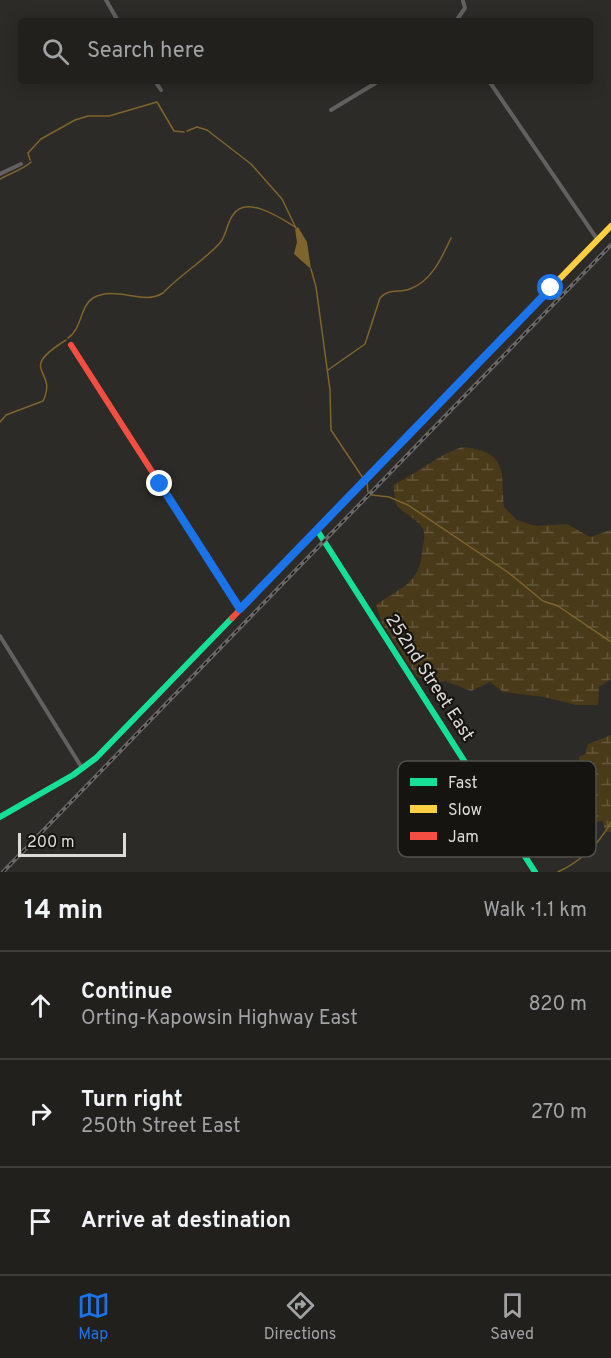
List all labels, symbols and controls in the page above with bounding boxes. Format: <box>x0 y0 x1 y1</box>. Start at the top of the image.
search box <box>18 18 593 84</box>
icon: search <box>39 35 72 68</box>
text: Search here <box>87 38 205 65</box>
route start <box>537 274 563 300</box>
route end <box>146 470 172 496</box>
street label: 252nd Street East <box>379 610 479 746</box>
legend <box>398 761 596 857</box>
text: Fast <box>448 774 478 794</box>
text: Slow <box>448 801 482 821</box>
text: Jam <box>448 828 479 848</box>
scale bar <box>18 830 126 858</box>
text: 200 m <box>27 833 75 853</box>
text: 14 min <box>24 895 103 928</box>
text: Walk · 1.1 km <box>483 898 587 924</box>
text: Continue <box>81 979 172 1006</box>
icon: ahead <box>24 989 57 1022</box>
text: 820 m <box>528 992 587 1018</box>
text: Orting-Kapowsin Highway East <box>81 1006 358 1032</box>
text: Turn right <box>81 1087 183 1114</box>
icon: right <box>24 1097 57 1130</box>
text: 270 m <box>531 1100 587 1126</box>
text: 250th Street East <box>81 1114 240 1140</box>
icon: arrive <box>24 1205 57 1238</box>
text: Arrive at destination <box>81 1208 291 1235</box>
tab: Map <box>77 1289 110 1345</box>
tab: Directions <box>264 1289 336 1345</box>
tab: Saved <box>490 1289 534 1345</box>

